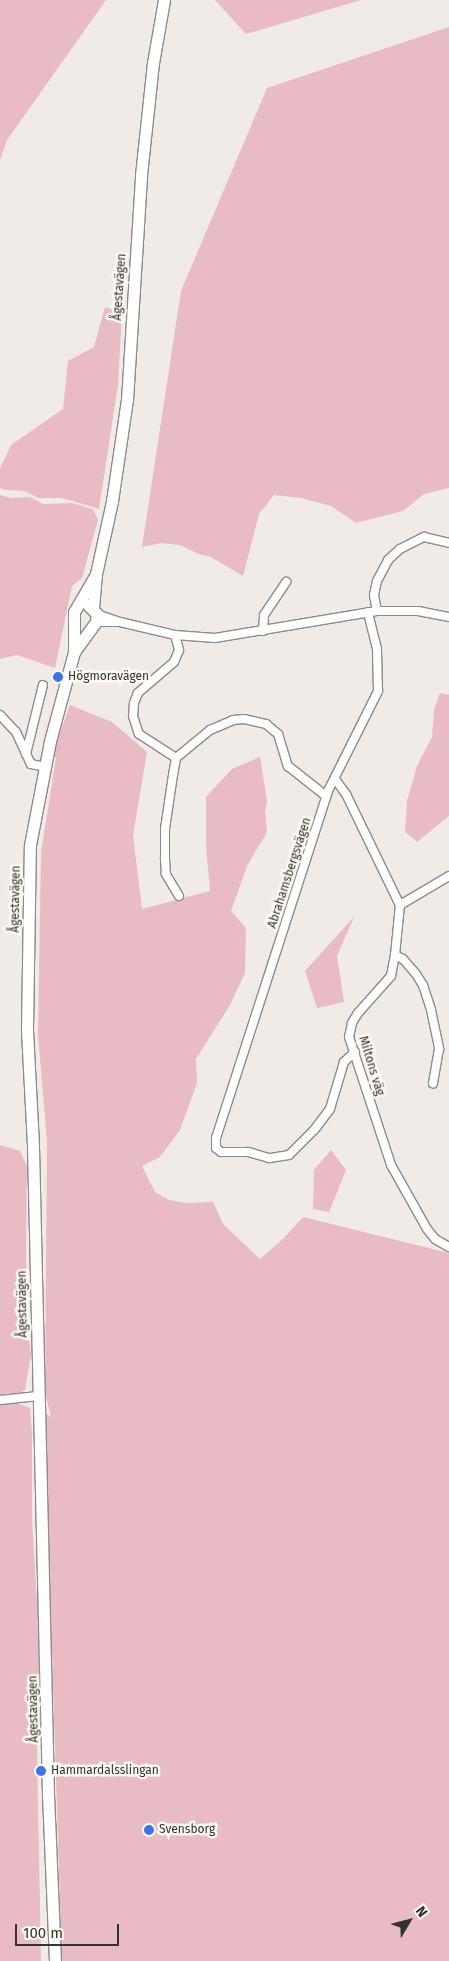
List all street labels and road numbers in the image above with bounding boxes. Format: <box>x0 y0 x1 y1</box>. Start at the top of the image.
street label: Ågestavägen <box>110 253 130 321</box>
street label: Abrahamsbergsvägen <box>265 816 315 930</box>
street label: Ågestavägen <box>8 865 24 933</box>
street label: Miltons väg <box>355 1034 387 1098</box>
street label: Ågestavägen <box>15 1270 31 1338</box>
street label: Ågestavägen <box>26 1675 42 1743</box>

